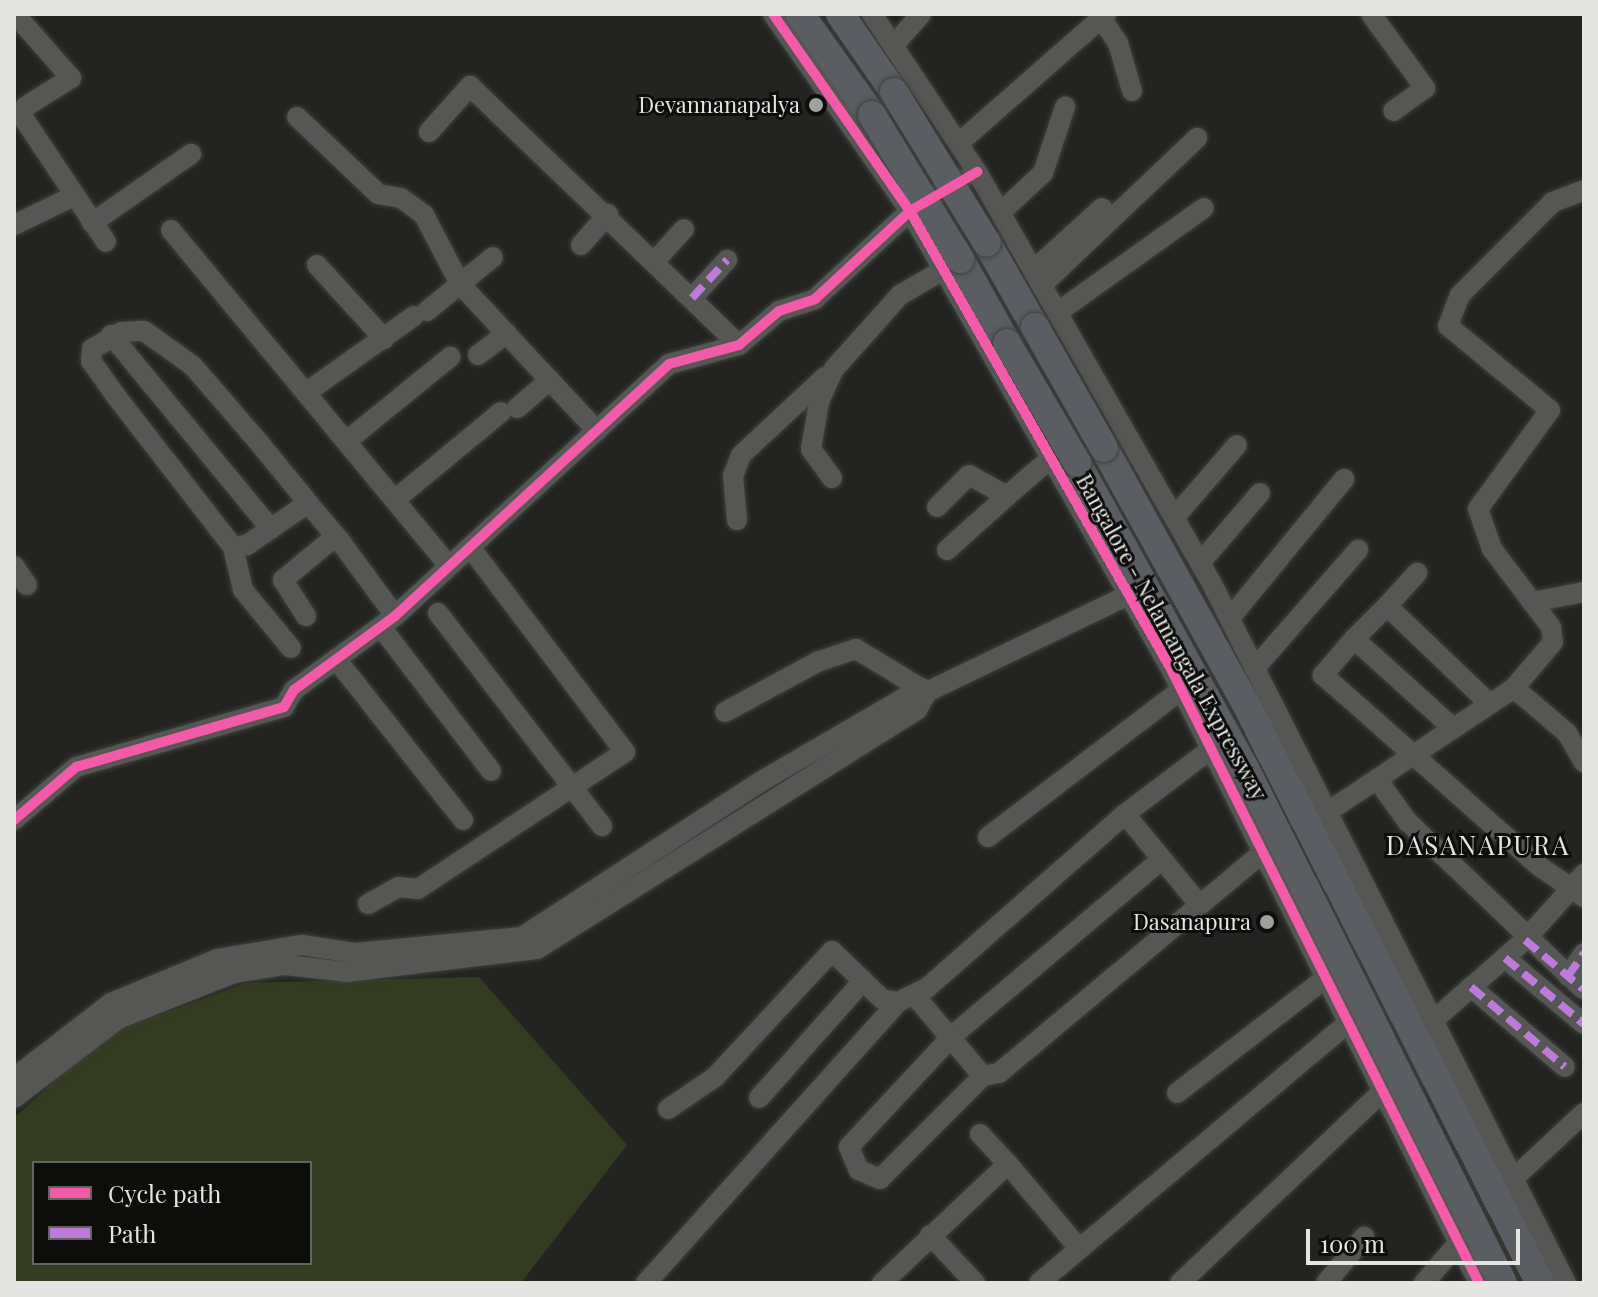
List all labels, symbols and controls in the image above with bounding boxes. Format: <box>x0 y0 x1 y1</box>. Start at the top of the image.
place label: Devannanapalya <box>638 92 800 118</box>
marker: Devannanapalya <box>807 96 825 114</box>
street label: Bangalore - Nelamangala Expressway <box>1071 469 1273 805</box>
district label: DASANAPURA <box>1386 829 1570 861</box>
place label: Dasanapura <box>1133 909 1251 935</box>
marker: Dasanapura <box>1258 913 1276 931</box>
legend <box>32 1161 312 1265</box>
text: Cycle path <box>108 1177 221 1209</box>
scale bar <box>1310 1213 1524 1263</box>
text: Path <box>108 1217 156 1249</box>
text: 100 m <box>1320 1227 1385 1259</box>

